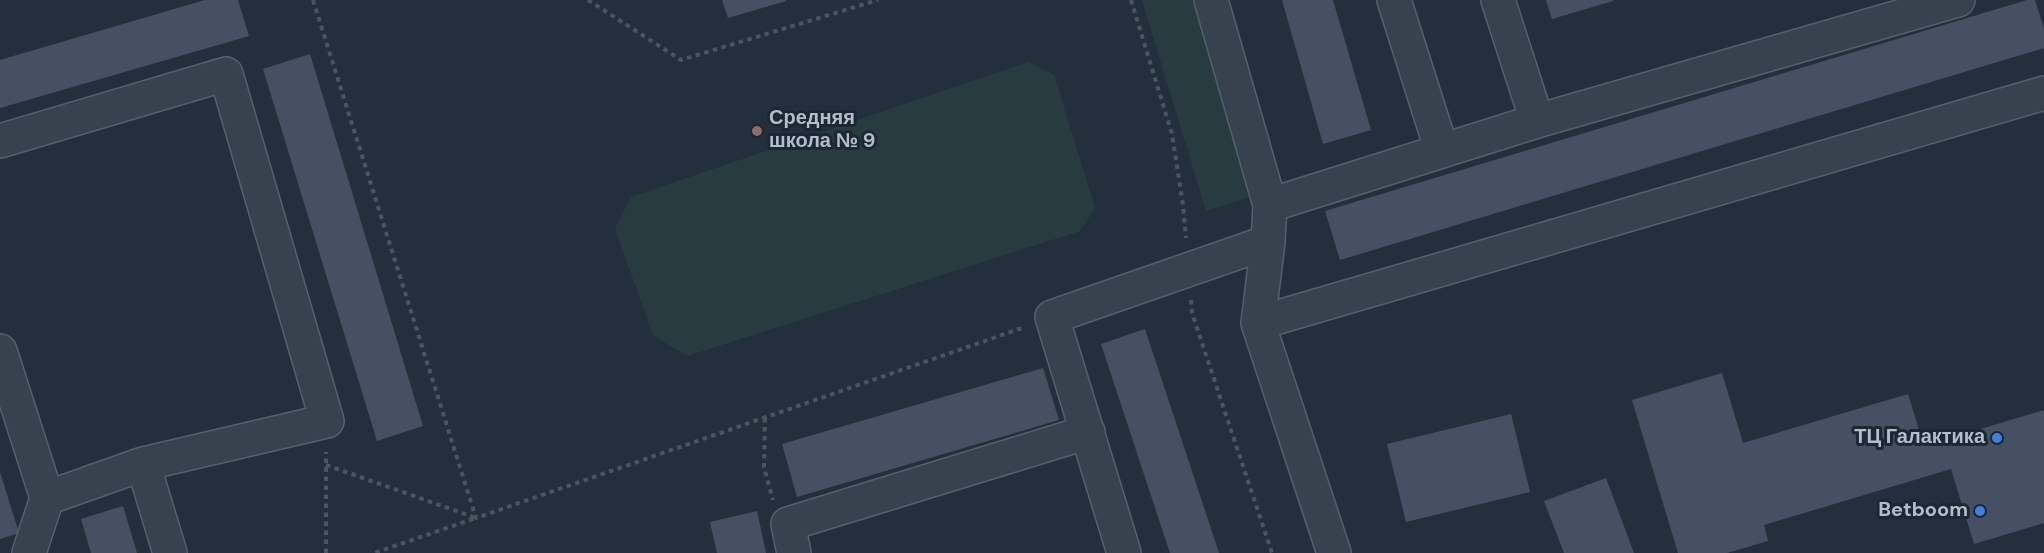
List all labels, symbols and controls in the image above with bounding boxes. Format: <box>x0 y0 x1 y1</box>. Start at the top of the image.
place label: Средняя школа № 9 <box>769 107 875 154</box>
marker: Средняя школа № 9 <box>750 124 764 138</box>
place label: ТЦ Галактика <box>1854 426 1985 450</box>
marker: ТЦ Галактика <box>1990 431 2004 445</box>
place label: Betboom <box>1878 499 1968 523</box>
marker: Betboom <box>1973 504 1987 518</box>

